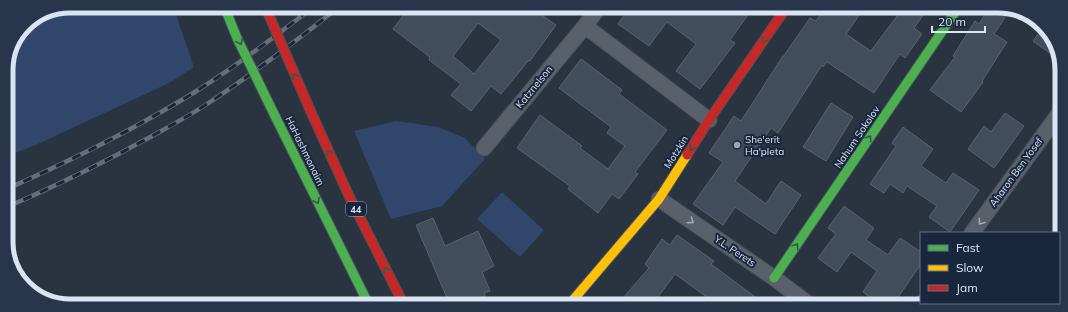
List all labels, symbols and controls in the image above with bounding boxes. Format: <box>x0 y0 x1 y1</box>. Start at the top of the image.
scale bar <box>932 8 985 34</box>
text: 20 m <box>938 14 966 29</box>
one-way arrow <box>761 36 769 43</box>
one-way arrow <box>235 38 243 45</box>
street label: Katznelson <box>513 63 555 111</box>
one-way arrow <box>292 73 300 81</box>
street label: Nahum Sokolov <box>831 103 883 171</box>
street label: HaHashmonaim <box>283 114 328 188</box>
street label: Motzkin <box>661 133 691 171</box>
place label: She'erit Ha'pleta <box>745 133 784 158</box>
street label: Aharon Ben Yosef <box>987 134 1046 209</box>
one-way arrow <box>864 136 871 143</box>
marker: She'erit Ha'pleta <box>732 140 742 150</box>
one-way arrow <box>689 144 696 151</box>
one-way arrow <box>326 149 334 156</box>
one-way arrow <box>312 197 320 204</box>
road number: 44 <box>346 202 366 216</box>
one-way arrow <box>687 216 694 223</box>
one-way arrow <box>978 217 985 224</box>
street label: Y.L. Perets <box>711 232 758 270</box>
legend <box>920 232 1060 304</box>
text: Fast <box>956 240 980 255</box>
one-way arrow <box>791 243 798 250</box>
text: Slow <box>956 260 984 275</box>
one-way arrow <box>383 267 391 274</box>
text: Jam <box>956 280 978 295</box>

